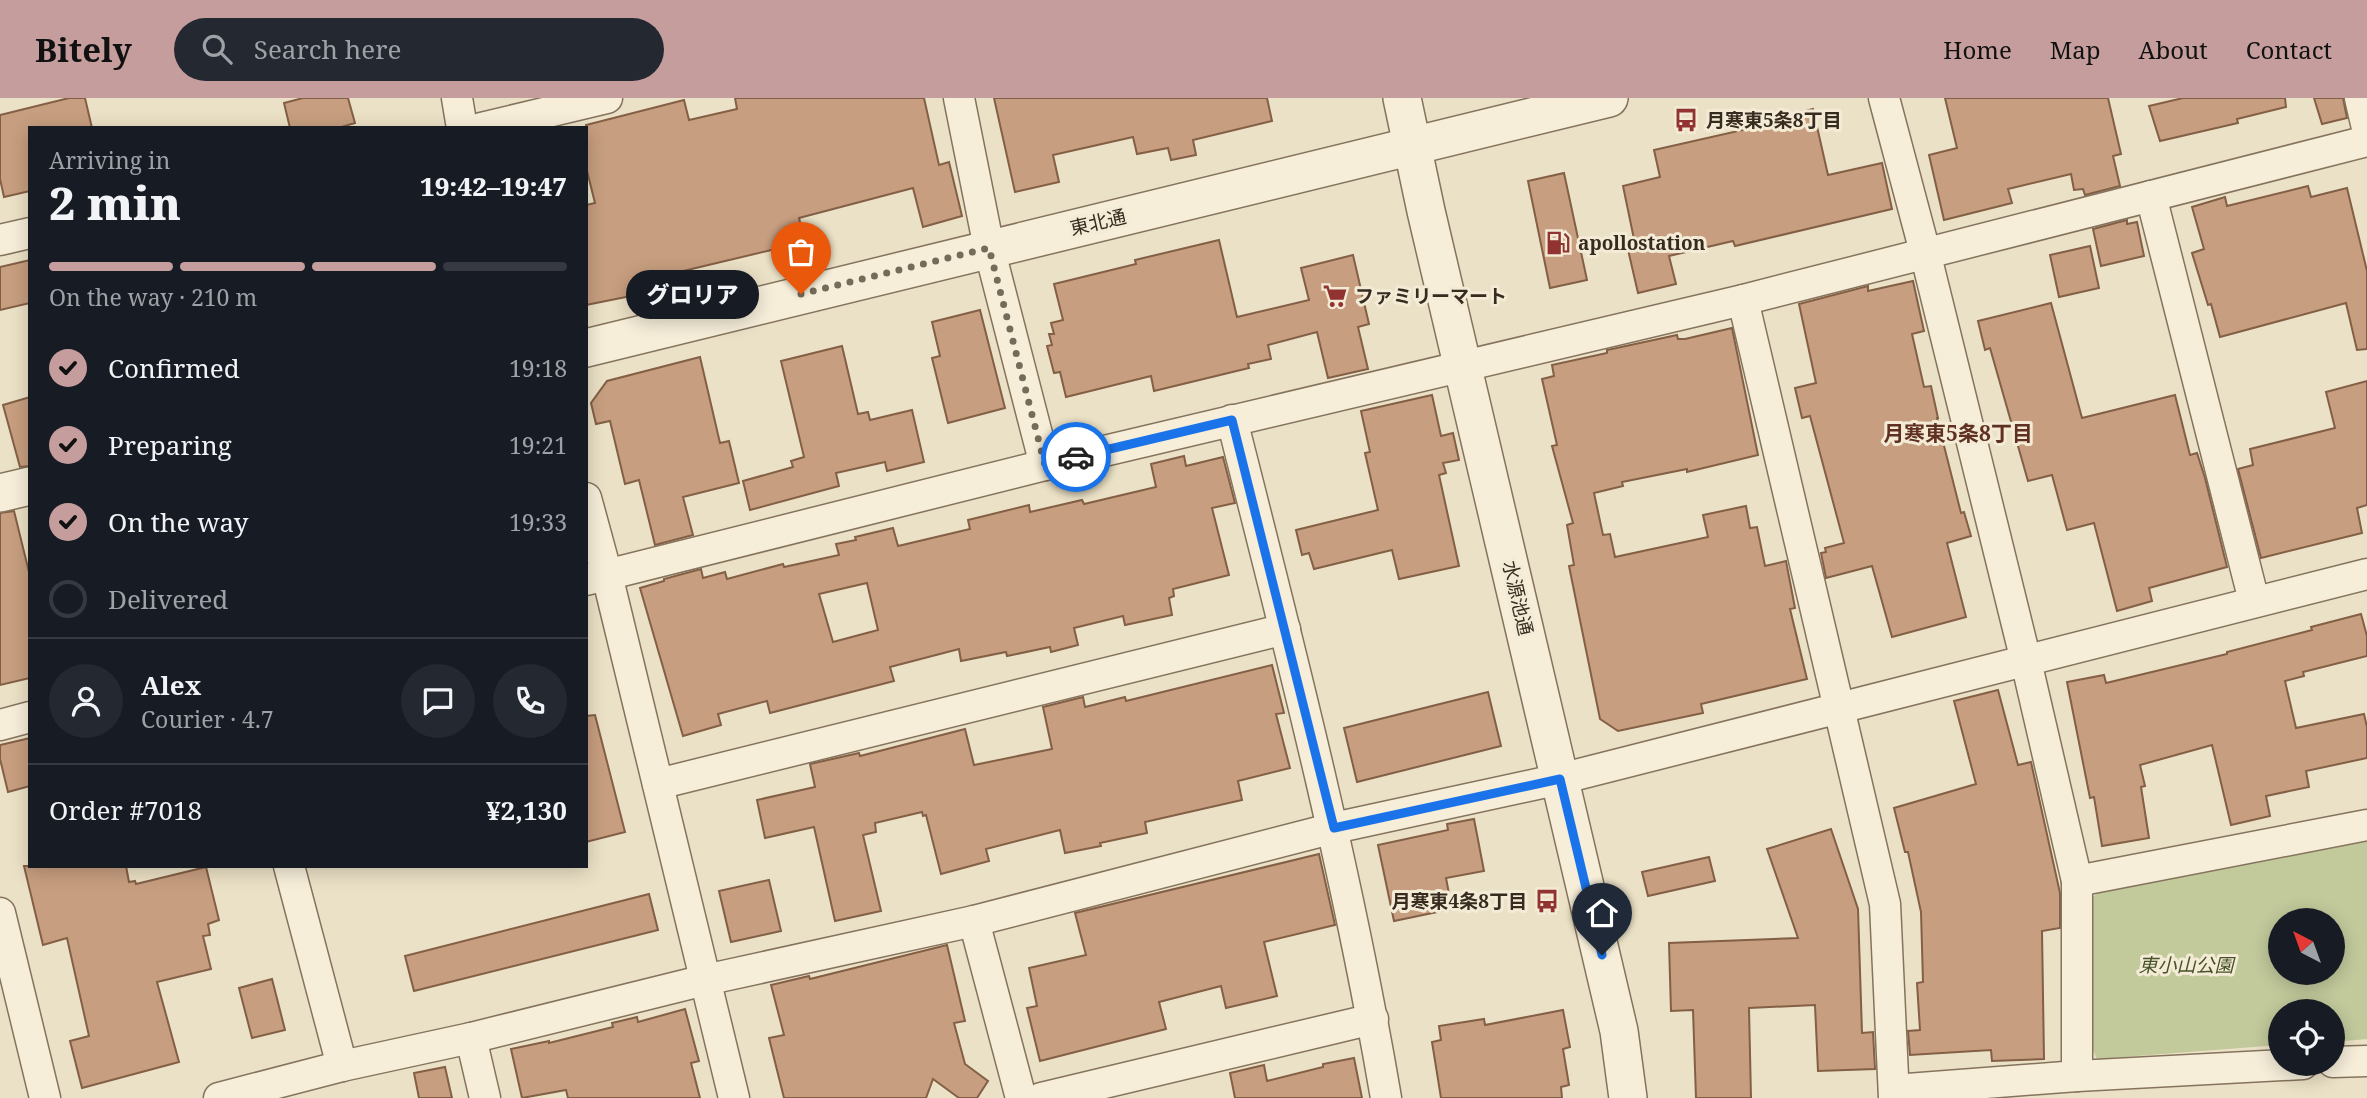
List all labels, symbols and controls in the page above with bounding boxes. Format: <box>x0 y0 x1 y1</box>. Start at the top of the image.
search box <box>174 18 664 81</box>
text: Bitely <box>35 27 132 72</box>
icon: search <box>198 30 236 68</box>
text: Search here <box>254 31 401 67</box>
text: Home <box>1943 33 2012 66</box>
text: Map <box>2050 33 2101 66</box>
text: About <box>2139 33 2208 66</box>
text: Contact <box>2246 33 2332 66</box>
bus stop icon: 月寒東5条8丁目 <box>1672 106 1700 134</box>
place label: 月寒東5条8丁目 <box>1706 107 1841 133</box>
text: Arriving in <box>49 144 170 176</box>
text: 19:42–19:47 <box>420 168 567 204</box>
text: 2 min <box>49 171 181 233</box>
street label: 東北通 <box>1067 203 1129 241</box>
pin <box>771 222 831 294</box>
fuel station icon: apollostation <box>1544 229 1572 257</box>
place label: apollostation <box>1578 230 1706 256</box>
icon: bag <box>782 233 820 271</box>
callout: グロリア <box>626 270 759 318</box>
text: グロリア <box>647 278 739 310</box>
text: On the way · 210 m <box>49 281 257 313</box>
supermarket icon: ファミリーマート <box>1321 282 1349 310</box>
place label: ファミリーマート <box>1355 283 1507 309</box>
icon: check <box>49 349 87 387</box>
text: Confirmed <box>108 350 240 386</box>
text: 19:18 <box>509 352 567 384</box>
district label: 月寒東5条8丁目 <box>1883 419 2033 447</box>
courier <box>1041 422 1111 492</box>
icon: check <box>49 426 87 464</box>
text: Preparing <box>108 427 232 463</box>
text: 19:21 <box>509 429 567 461</box>
icon: car <box>1057 438 1095 476</box>
icon: check <box>49 503 87 541</box>
text: On the way <box>108 504 248 540</box>
text: 19:33 <box>509 506 567 538</box>
street label: 水源池通 <box>1497 558 1539 638</box>
text: Delivered <box>108 581 228 617</box>
button: person <box>49 664 123 738</box>
button: chat <box>401 664 475 738</box>
button: phone <box>493 664 567 738</box>
text: Alex <box>141 667 201 703</box>
text: Courier · 4.7 <box>141 703 274 735</box>
text: Order #7018 <box>49 792 202 828</box>
text: ¥2,130 <box>486 792 567 828</box>
pin <box>1572 883 1632 955</box>
bus stop icon: 月寒東4条8丁目 <box>1533 887 1561 915</box>
place label: 月寒東4条8丁目 <box>1392 888 1527 914</box>
icon: home <box>1583 894 1621 932</box>
north arrow <box>2268 908 2345 985</box>
map controls <box>2268 908 2345 1076</box>
park label: 東小山公園 <box>2138 952 2236 978</box>
button: locate <box>2268 999 2345 1076</box>

